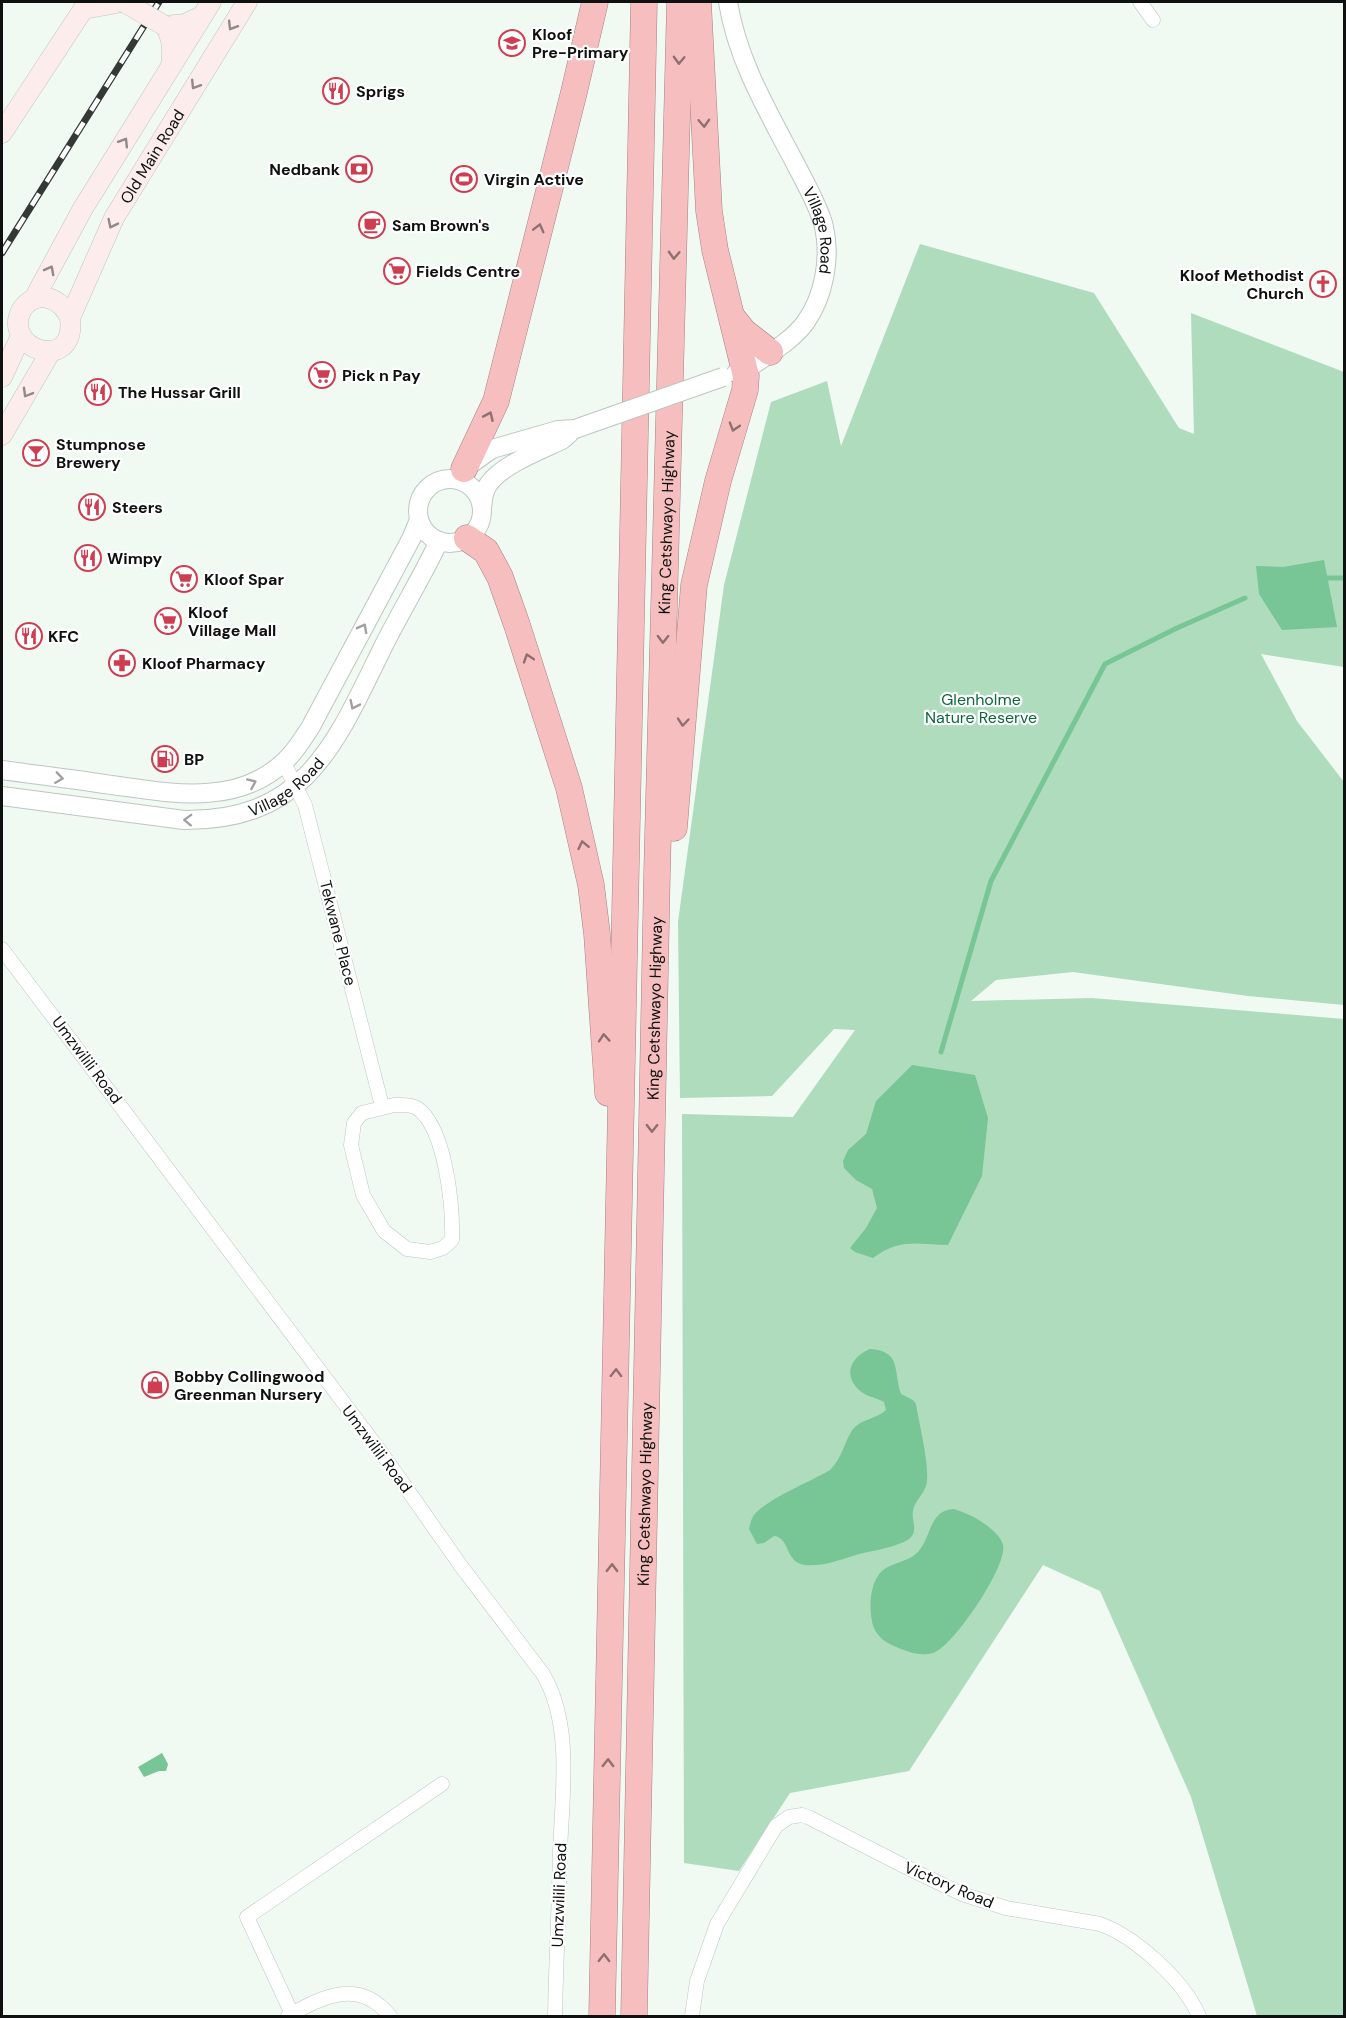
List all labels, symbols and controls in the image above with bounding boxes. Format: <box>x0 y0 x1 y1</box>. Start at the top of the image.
one-way arrow <box>227 20 239 30</box>
place label: Kloof Pre-Primary <box>532 24 629 63</box>
school or university icon: Kloof Pre-Primary <box>497 28 527 58</box>
one-way arrow <box>673 55 685 64</box>
restaurant icon: Sprigs <box>321 76 351 106</box>
one-way arrow <box>192 79 203 90</box>
place label: Sprigs <box>356 81 405 102</box>
street label: Old Main Road <box>115 105 189 207</box>
one-way arrow <box>698 118 711 127</box>
one-way arrow <box>116 138 128 148</box>
bank icon: Nedbank <box>344 154 374 184</box>
place label: Nedbank <box>269 159 341 180</box>
sports icon: Virgin Active <box>449 164 479 194</box>
place label: Virgin Active <box>484 169 584 190</box>
street label: Village Road <box>799 183 837 275</box>
cafe icon: Sam Brown's <box>357 210 387 240</box>
place label: Sam Brown's <box>392 215 490 236</box>
one-way arrow <box>107 218 119 229</box>
one-way arrow <box>532 224 545 234</box>
one-way arrow <box>667 250 680 259</box>
supermarket icon: Fields Centre <box>382 256 412 286</box>
place label: Fields Centre <box>416 261 520 282</box>
one-way arrow <box>43 265 54 276</box>
place label: Kloof Methodist Church <box>1180 265 1304 304</box>
church icon: Kloof Methodist Church <box>1308 269 1338 299</box>
supermarket icon: Pick n Pay <box>307 360 337 390</box>
place label: Pick n Pay <box>342 365 421 386</box>
restaurant icon: The Hussar Grill <box>83 377 113 407</box>
place label: The Hussar Grill <box>118 382 241 403</box>
one-way arrow <box>22 387 34 397</box>
one-way arrow <box>482 412 494 423</box>
one-way arrow <box>728 421 741 432</box>
street label: King Cetshwayo Highway <box>653 430 679 615</box>
place label: Stumpnose Brewery <box>56 434 146 473</box>
bar icon: Stumpnose Brewery <box>21 438 51 468</box>
restaurant icon: Steers <box>77 492 107 522</box>
place label: Steers <box>112 497 163 518</box>
restaurant icon: Wimpy <box>73 543 103 573</box>
place label: Wimpy <box>107 548 162 569</box>
supermarket icon: Kloof Spar <box>169 564 199 594</box>
place label: Kloof Spar <box>204 569 284 590</box>
place label: Kloof Village Mall <box>188 602 276 641</box>
supermarket icon: Kloof Village Mall <box>153 606 183 636</box>
restaurant icon: KFC <box>14 621 44 651</box>
one-way arrow <box>356 624 367 634</box>
place label: KFC <box>48 626 79 647</box>
one-way arrow <box>657 634 670 643</box>
pharmacy icon: Kloof Pharmacy <box>107 648 137 678</box>
place label: Kloof Pharmacy <box>142 653 266 674</box>
one-way arrow <box>522 653 535 664</box>
park label: Glenholme Nature Reserve <box>925 689 1037 728</box>
one-way arrow <box>350 699 362 710</box>
one-way arrow <box>677 717 690 726</box>
fuel station icon: BP <box>150 744 180 774</box>
place label: BP <box>184 749 204 770</box>
street label: Village Road <box>245 753 329 821</box>
one-way arrow <box>55 771 64 783</box>
one-way arrow <box>245 778 256 790</box>
one-way arrow <box>184 813 193 826</box>
one-way arrow <box>577 840 590 850</box>
street label: Tekwane Place <box>315 878 361 988</box>
street label: King Cetshwayo Highway <box>642 916 667 1100</box>
street label: Umzwilili Road <box>47 1012 127 1108</box>
one-way arrow <box>598 1034 611 1043</box>
one-way arrow <box>646 1123 659 1132</box>
place label: Bobby Collingwood Greenman Nursery <box>174 1366 324 1405</box>
one-way arrow <box>610 1369 623 1378</box>
shop icon: Bobby Collingwood Greenman Nursery <box>140 1370 170 1400</box>
street label: Umzwilili Road <box>337 1401 417 1497</box>
street label: King Cetshwayo Highway <box>632 1402 657 1586</box>
one-way arrow <box>606 1564 618 1573</box>
one-way arrow <box>601 1759 614 1768</box>
street label: Umzwilili Road <box>547 1842 571 1948</box>
street label: Victory Road <box>901 1857 997 1913</box>
one-way arrow <box>597 1954 610 1963</box>

